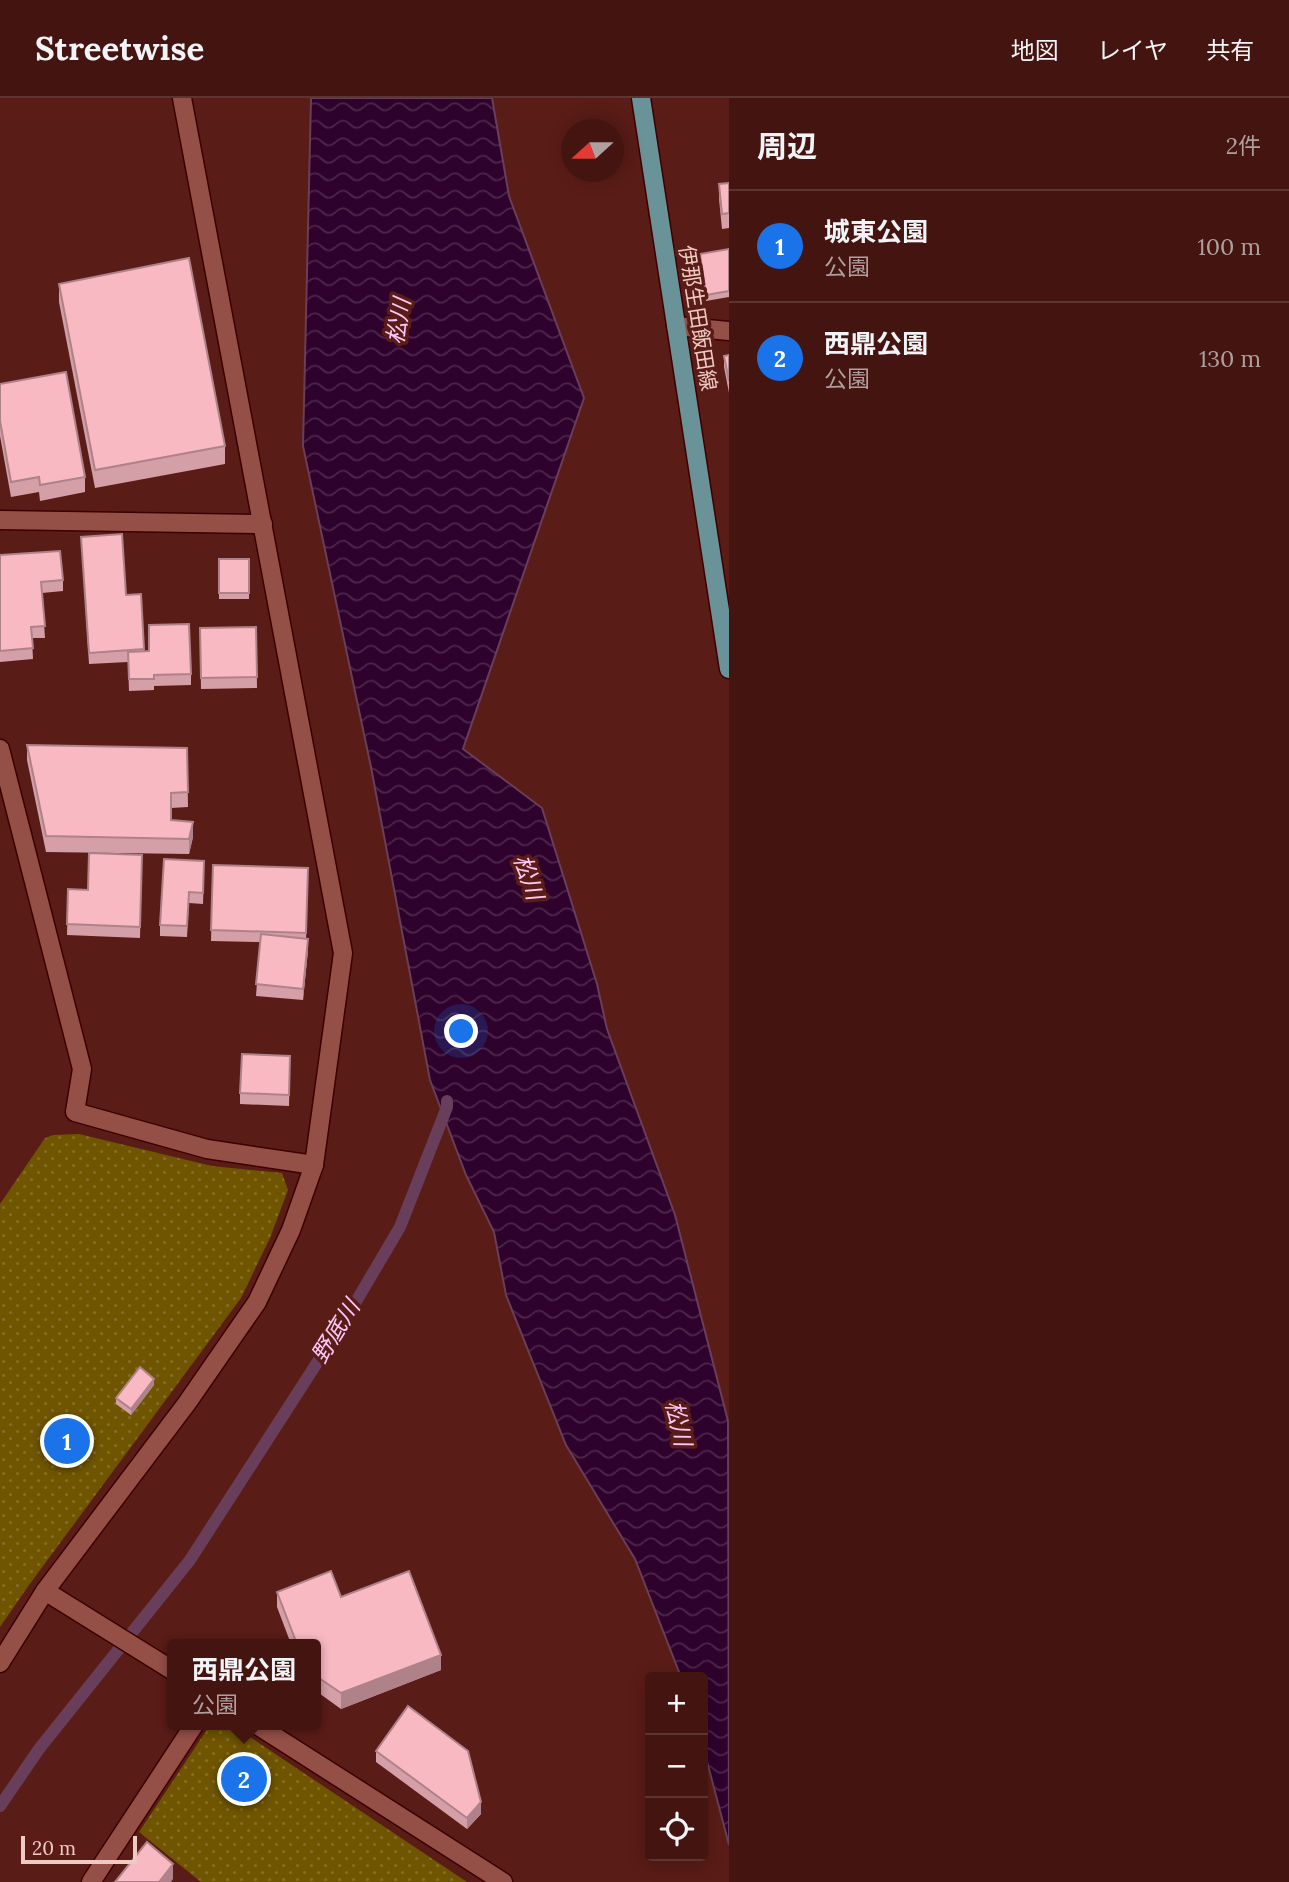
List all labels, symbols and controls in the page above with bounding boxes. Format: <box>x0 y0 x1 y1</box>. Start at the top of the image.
text: Streetwise <box>35 27 204 69</box>
text: 地図 <box>1011 35 1059 66</box>
text: レイヤ <box>1097 35 1168 66</box>
text: 共有 <box>1206 35 1254 66</box>
north arrow <box>561 119 624 182</box>
text: 周辺 <box>757 127 817 165</box>
text: 2件 <box>1226 131 1261 160</box>
text: 城東公園 <box>824 215 928 248</box>
text: 1 <box>775 232 785 261</box>
text: 100 m <box>1197 232 1261 261</box>
street label: 伊那生田飯田線 <box>673 243 723 393</box>
text: 公園 <box>824 252 870 281</box>
water label: 松川 <box>380 293 417 346</box>
text: 西鼎公園 <box>824 327 928 360</box>
text: 2 <box>774 344 786 373</box>
text: 130 m <box>1199 344 1261 373</box>
text: 公園 <box>824 364 870 393</box>
water label: 松川 <box>508 851 551 906</box>
your location <box>444 1014 478 1048</box>
water label: 野底川 <box>304 1292 367 1368</box>
water label: 松川 <box>660 1397 699 1452</box>
pin: 1 <box>44 1415 90 1467</box>
popup <box>167 1639 321 1730</box>
text: 西鼎公園 <box>192 1653 296 1686</box>
map controls <box>645 1672 708 1861</box>
button: + <box>645 1672 708 1735</box>
text: 公園 <box>192 1690 238 1719</box>
button: − <box>645 1735 708 1798</box>
pin: 2 <box>221 1753 267 1805</box>
button: locate <box>645 1798 708 1861</box>
scale bar <box>21 1833 136 1865</box>
text: 20 m <box>32 1836 76 1860</box>

